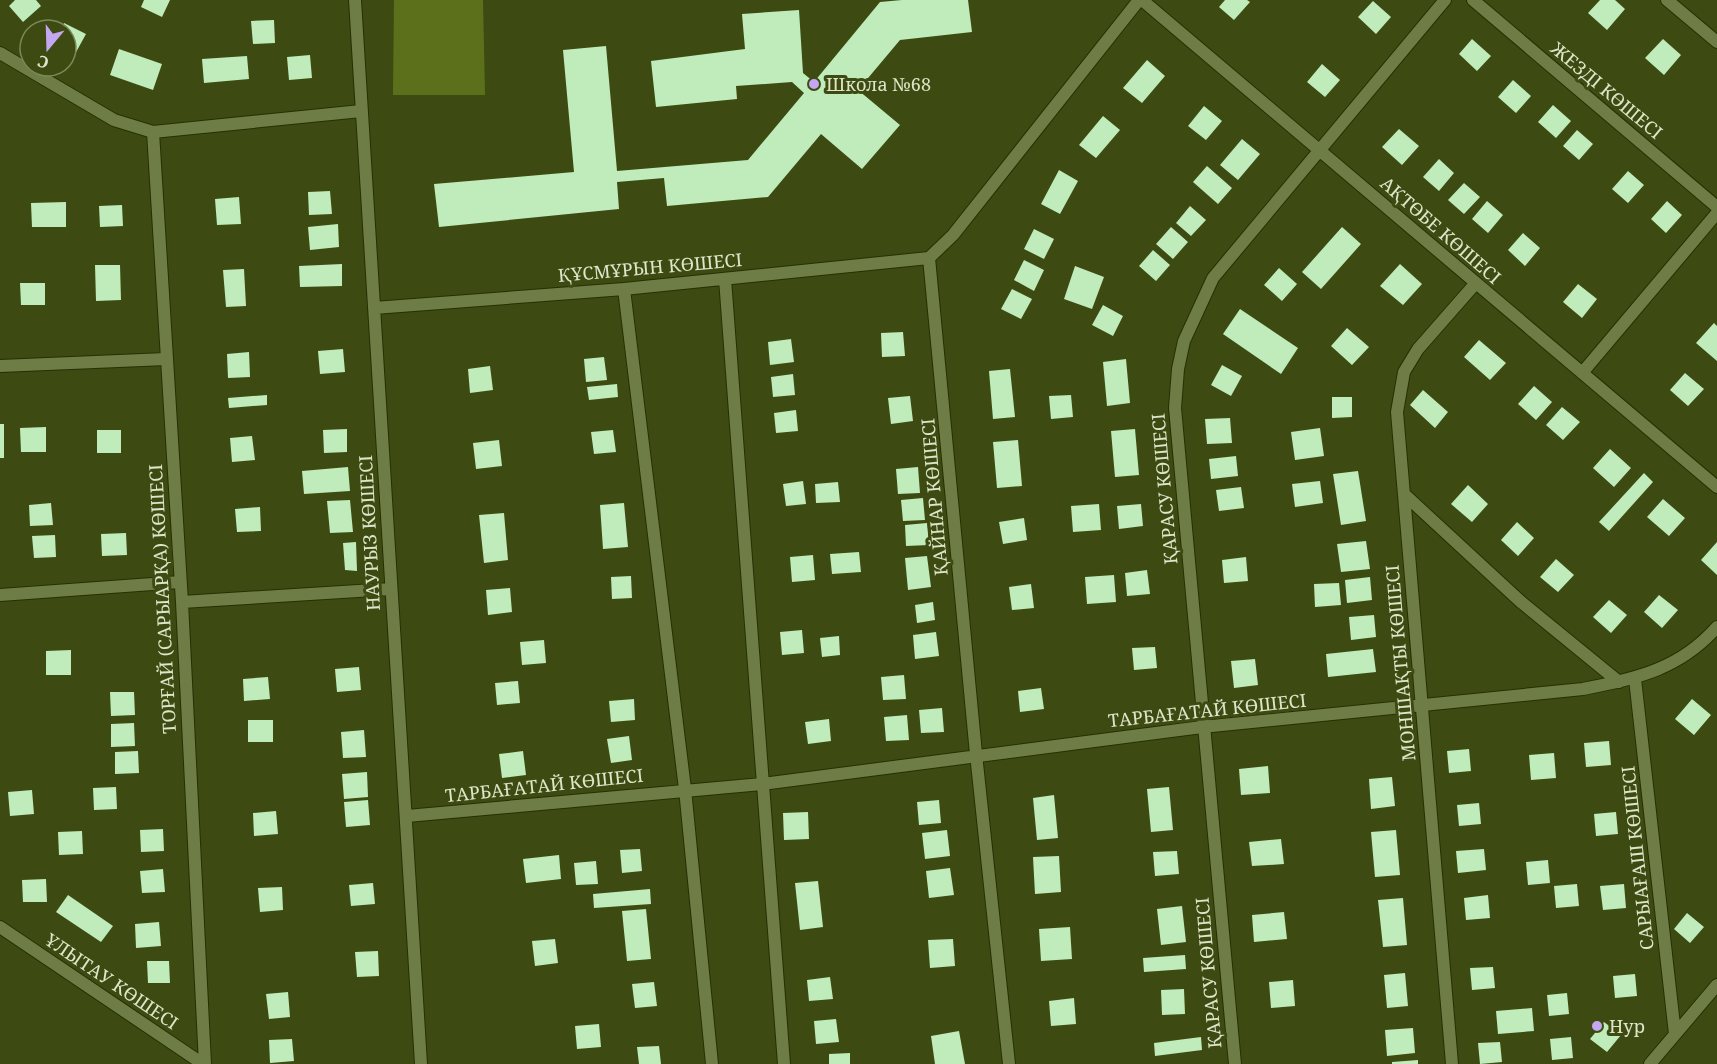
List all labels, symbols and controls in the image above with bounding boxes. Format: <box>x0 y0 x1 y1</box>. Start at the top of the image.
north arrow <box>18 18 78 78</box>
street label: ЖЕЗДІ КӨШЕСІ <box>1545 36 1668 144</box>
text: С <box>35 50 52 74</box>
place label: Школа №68 <box>826 72 931 96</box>
marker: Школа №68 <box>807 77 821 91</box>
street label: АҚТӨБЕ КӨШЕСІ <box>1376 171 1506 289</box>
street label: ҚҰСМҰРЫН КӨШЕСІ <box>557 247 743 287</box>
street label: ҚАРАСУ КӨШЕСІ <box>1145 413 1183 565</box>
street label: ҚАЙНАР КӨШЕСІ <box>915 417 953 577</box>
street label: НАУРЫЗ КӨШЕСІ <box>353 455 385 611</box>
street label: ТОРҒАЙ (САРЫАРҚА) КӨШЕСІ <box>143 464 181 734</box>
street label: МОНШАҚТЫ КӨШЕСІ <box>1379 564 1421 762</box>
street label: ТАРБАҒАТАЙ КӨШЕСІ <box>1107 688 1307 732</box>
street label: ТАРБАҒАТАЙ КӨШЕСІ <box>444 763 644 807</box>
street label: САРЫАҒАШ КӨШЕСІ <box>1615 765 1659 951</box>
street label: ҚАРАСУ КӨШЕСІ <box>1189 897 1227 1049</box>
street label: ҰЛЫТАУ КӨШЕСІ <box>40 927 183 1034</box>
place label: Нур <box>1609 1014 1645 1038</box>
marker: Нур <box>1590 1019 1604 1033</box>

